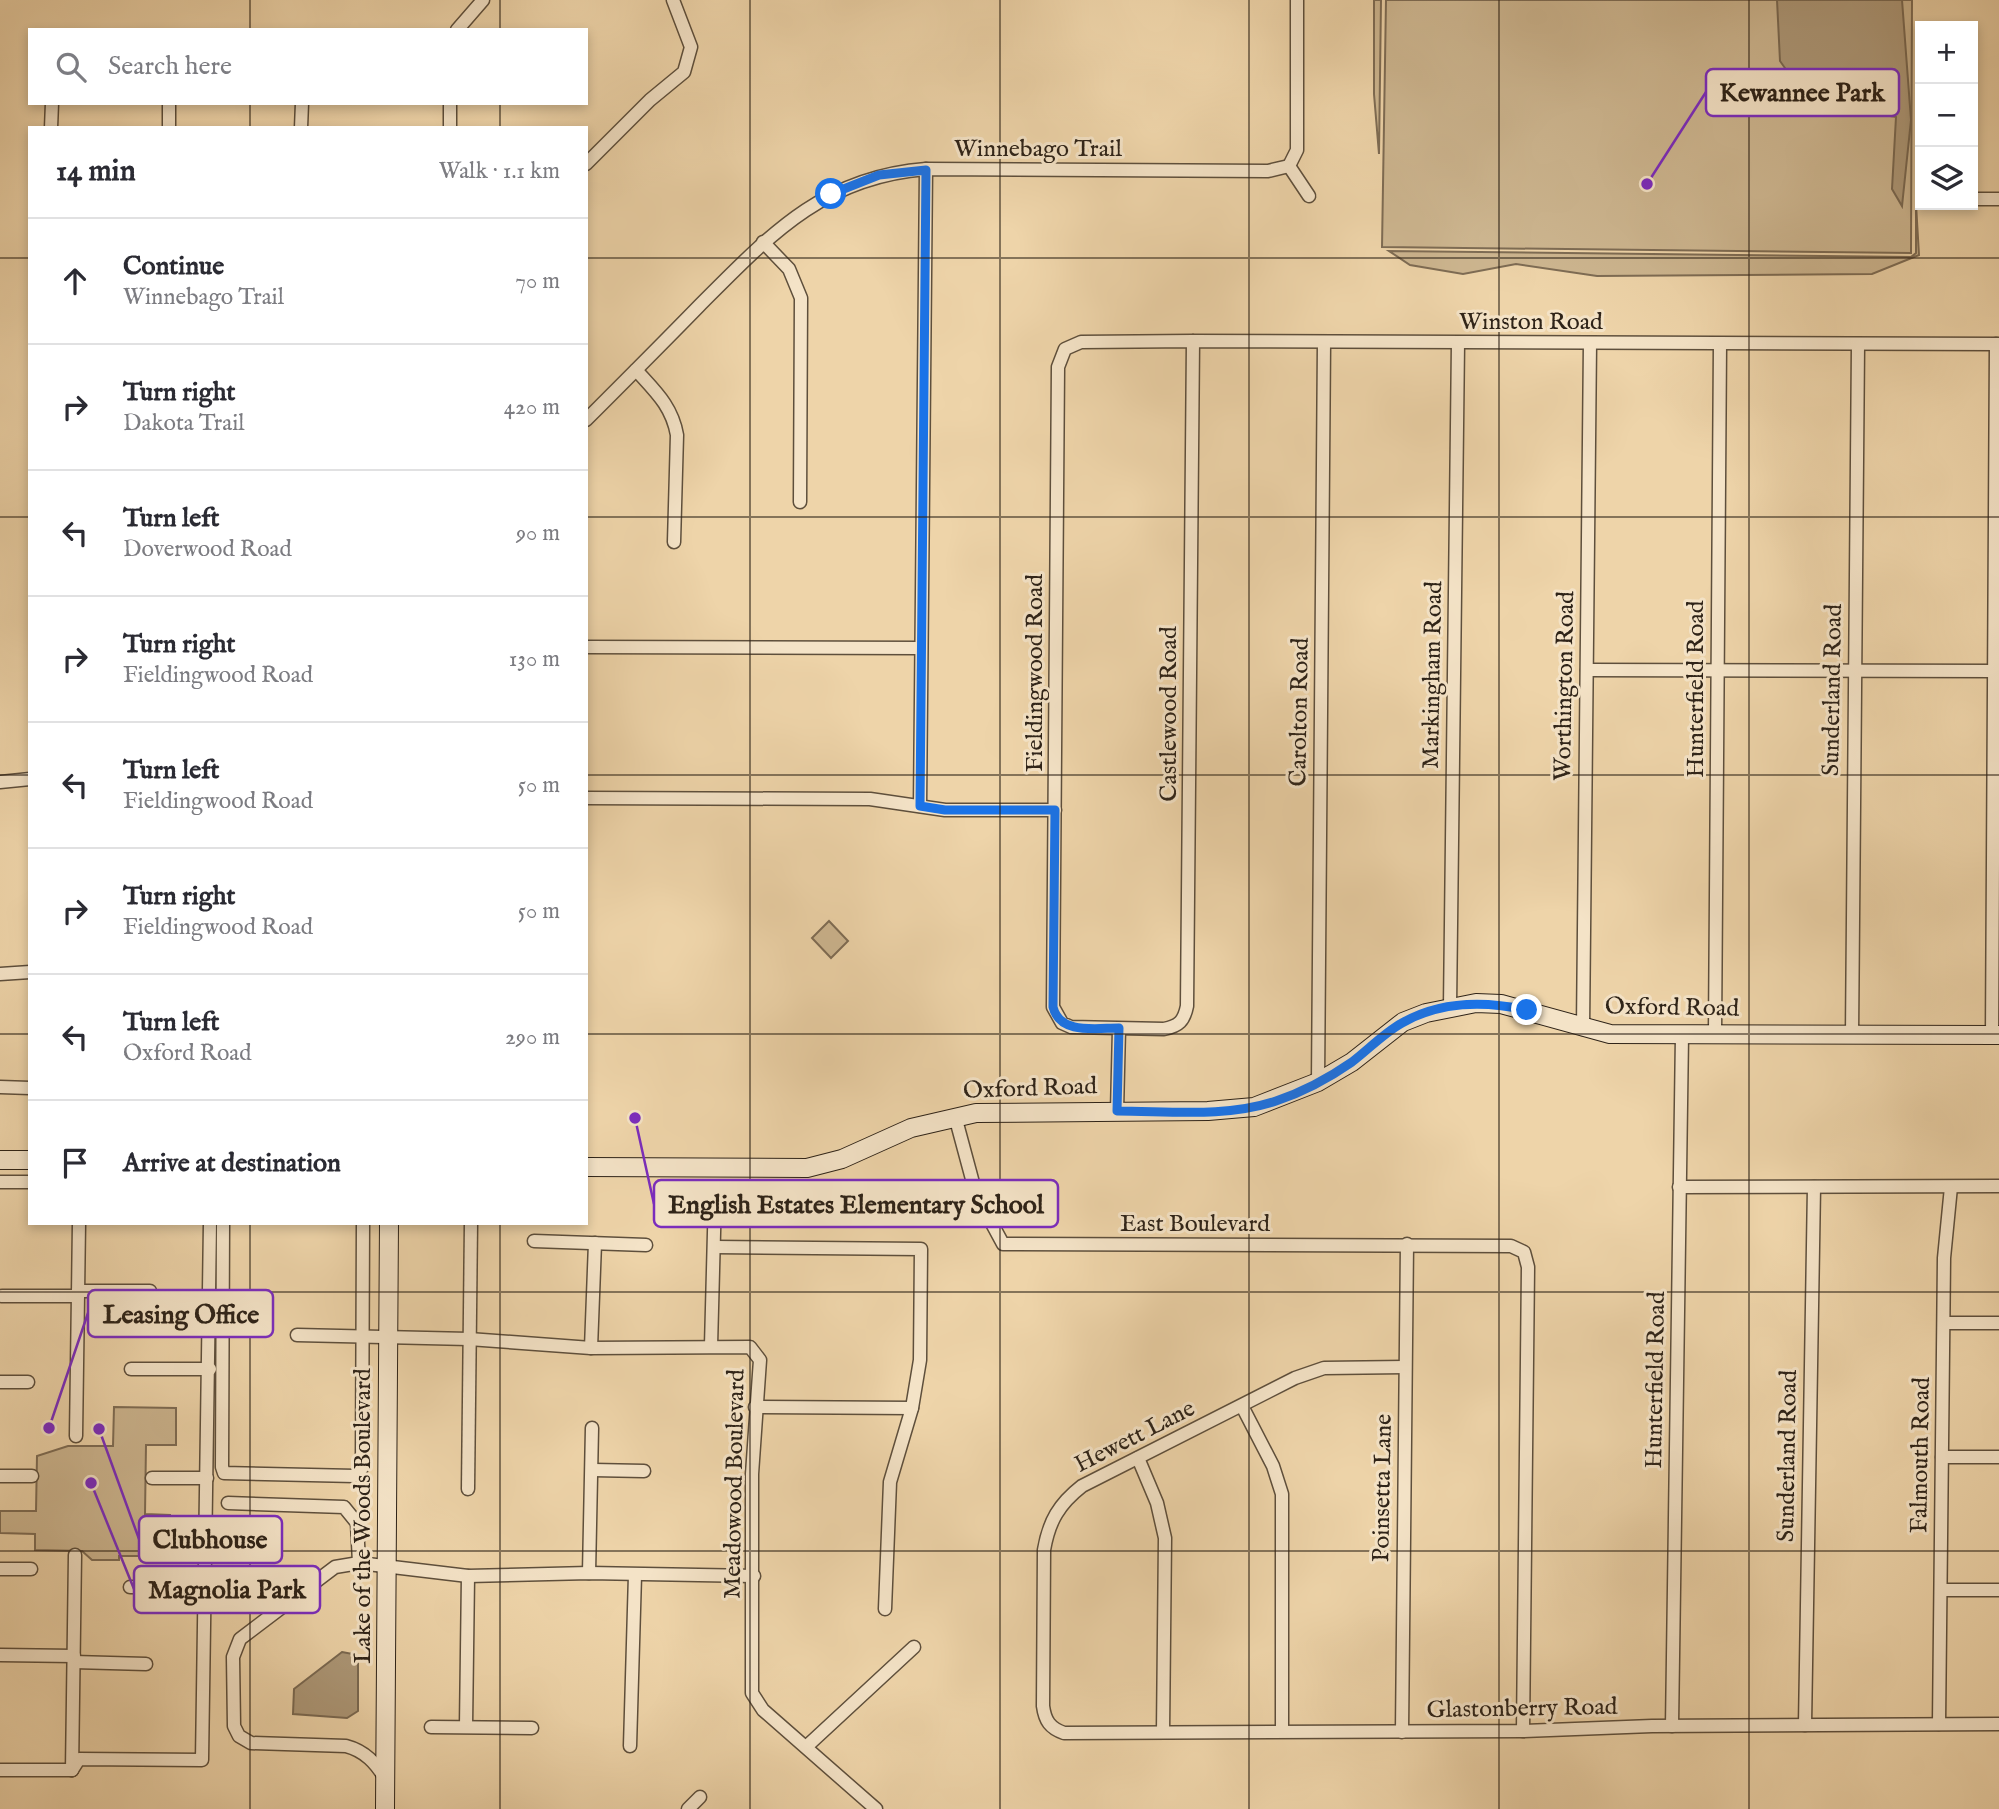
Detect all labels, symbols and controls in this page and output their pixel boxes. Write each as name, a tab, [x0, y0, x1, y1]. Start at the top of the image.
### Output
map controls	[1915, 21, 1978, 210]
button: +	[1915, 21, 1978, 84]
search box	[28, 28, 588, 105]
icon: search	[52, 48, 90, 86]
text: Search here	[108, 50, 232, 83]
callout: Kewannee Park	[1706, 69, 1899, 116]
text: Kewannee Park	[1719, 77, 1886, 110]
button: −	[1915, 84, 1978, 147]
street label: Winnebago Trail	[954, 134, 1122, 165]
button: layers	[1915, 147, 1978, 210]
text: 14 min	[56, 153, 136, 191]
text: Walk · 1.1 km	[439, 157, 560, 186]
route start	[815, 178, 846, 209]
text: Continue	[123, 250, 224, 283]
icon: ahead	[56, 262, 94, 300]
text: 70 m	[515, 267, 560, 296]
text: Winnebago Trail	[123, 283, 284, 312]
street label: Winston Road	[1459, 307, 1603, 338]
text: Turn right	[123, 376, 236, 409]
icon: right	[56, 388, 94, 426]
text: 420 m	[504, 393, 560, 422]
text: Dakota Trail	[123, 409, 245, 438]
text: Turn left	[123, 502, 220, 535]
icon: left	[56, 514, 94, 552]
text: 90 m	[516, 519, 560, 548]
text: Doverwood Road	[123, 535, 292, 564]
street label: Fieldingwood Road	[1020, 574, 1051, 772]
street label: Markingham Road	[1416, 581, 1450, 769]
street label: Worthington Road	[1548, 591, 1582, 781]
street label: Hunterfield Road	[1681, 600, 1712, 778]
street label: Sunderland Road	[1816, 603, 1850, 776]
street label: Castlewood Road	[1154, 626, 1185, 802]
text: Turn right	[123, 628, 236, 661]
street label: Carolton Road	[1283, 637, 1317, 787]
icon: right	[56, 640, 94, 678]
text: 130 m	[509, 645, 560, 674]
text: Fieldingwood Road	[123, 661, 313, 690]
text: Turn left	[123, 754, 220, 787]
icon: left	[56, 766, 94, 804]
text: 50 m	[518, 771, 560, 800]
text: Fieldingwood Road	[123, 787, 313, 816]
text: Turn right	[123, 880, 236, 913]
icon: right	[56, 892, 94, 930]
text: 50 m	[518, 897, 560, 926]
text: Fieldingwood Road	[123, 913, 313, 942]
street label: Oxford Road	[1605, 991, 1740, 1025]
route end	[1511, 994, 1542, 1025]
text: Turn left	[123, 1006, 220, 1039]
icon: left	[56, 1018, 94, 1056]
text: 290 m	[505, 1023, 560, 1052]
text: Oxford Road	[123, 1039, 252, 1068]
street label: Oxford Road	[962, 1071, 1098, 1107]
icon: arrive	[56, 1144, 94, 1182]
text: Arrive at destination	[123, 1147, 341, 1180]
callout: English Estates Elementary School	[654, 1180, 1058, 1227]
text: English Estates Elementary School	[668, 1189, 1045, 1222]
street label: East Boulevard	[1120, 1209, 1270, 1240]
callout: Leasing Office	[88, 1290, 273, 1337]
street label: Hunterfield Road	[1639, 1291, 1673, 1469]
text: Leasing Office	[103, 1299, 259, 1332]
street label: Lake of the Woods Boulevard	[348, 1368, 379, 1664]
street label: Meadowood Boulevard	[717, 1369, 753, 1599]
street label: Sunderland Road	[1771, 1369, 1805, 1542]
street label: Falmouth Road	[1904, 1377, 1938, 1533]
street label: Hewett Lane	[1070, 1393, 1200, 1481]
street label: Poinsetta Lane	[1366, 1414, 1400, 1562]
callout: Clubhouse	[139, 1516, 282, 1563]
text: Clubhouse	[152, 1524, 268, 1557]
callout: Magnolia Park	[134, 1566, 320, 1613]
text: Magnolia Park	[148, 1574, 307, 1607]
street label: Glastonberry Road	[1426, 1692, 1618, 1726]

